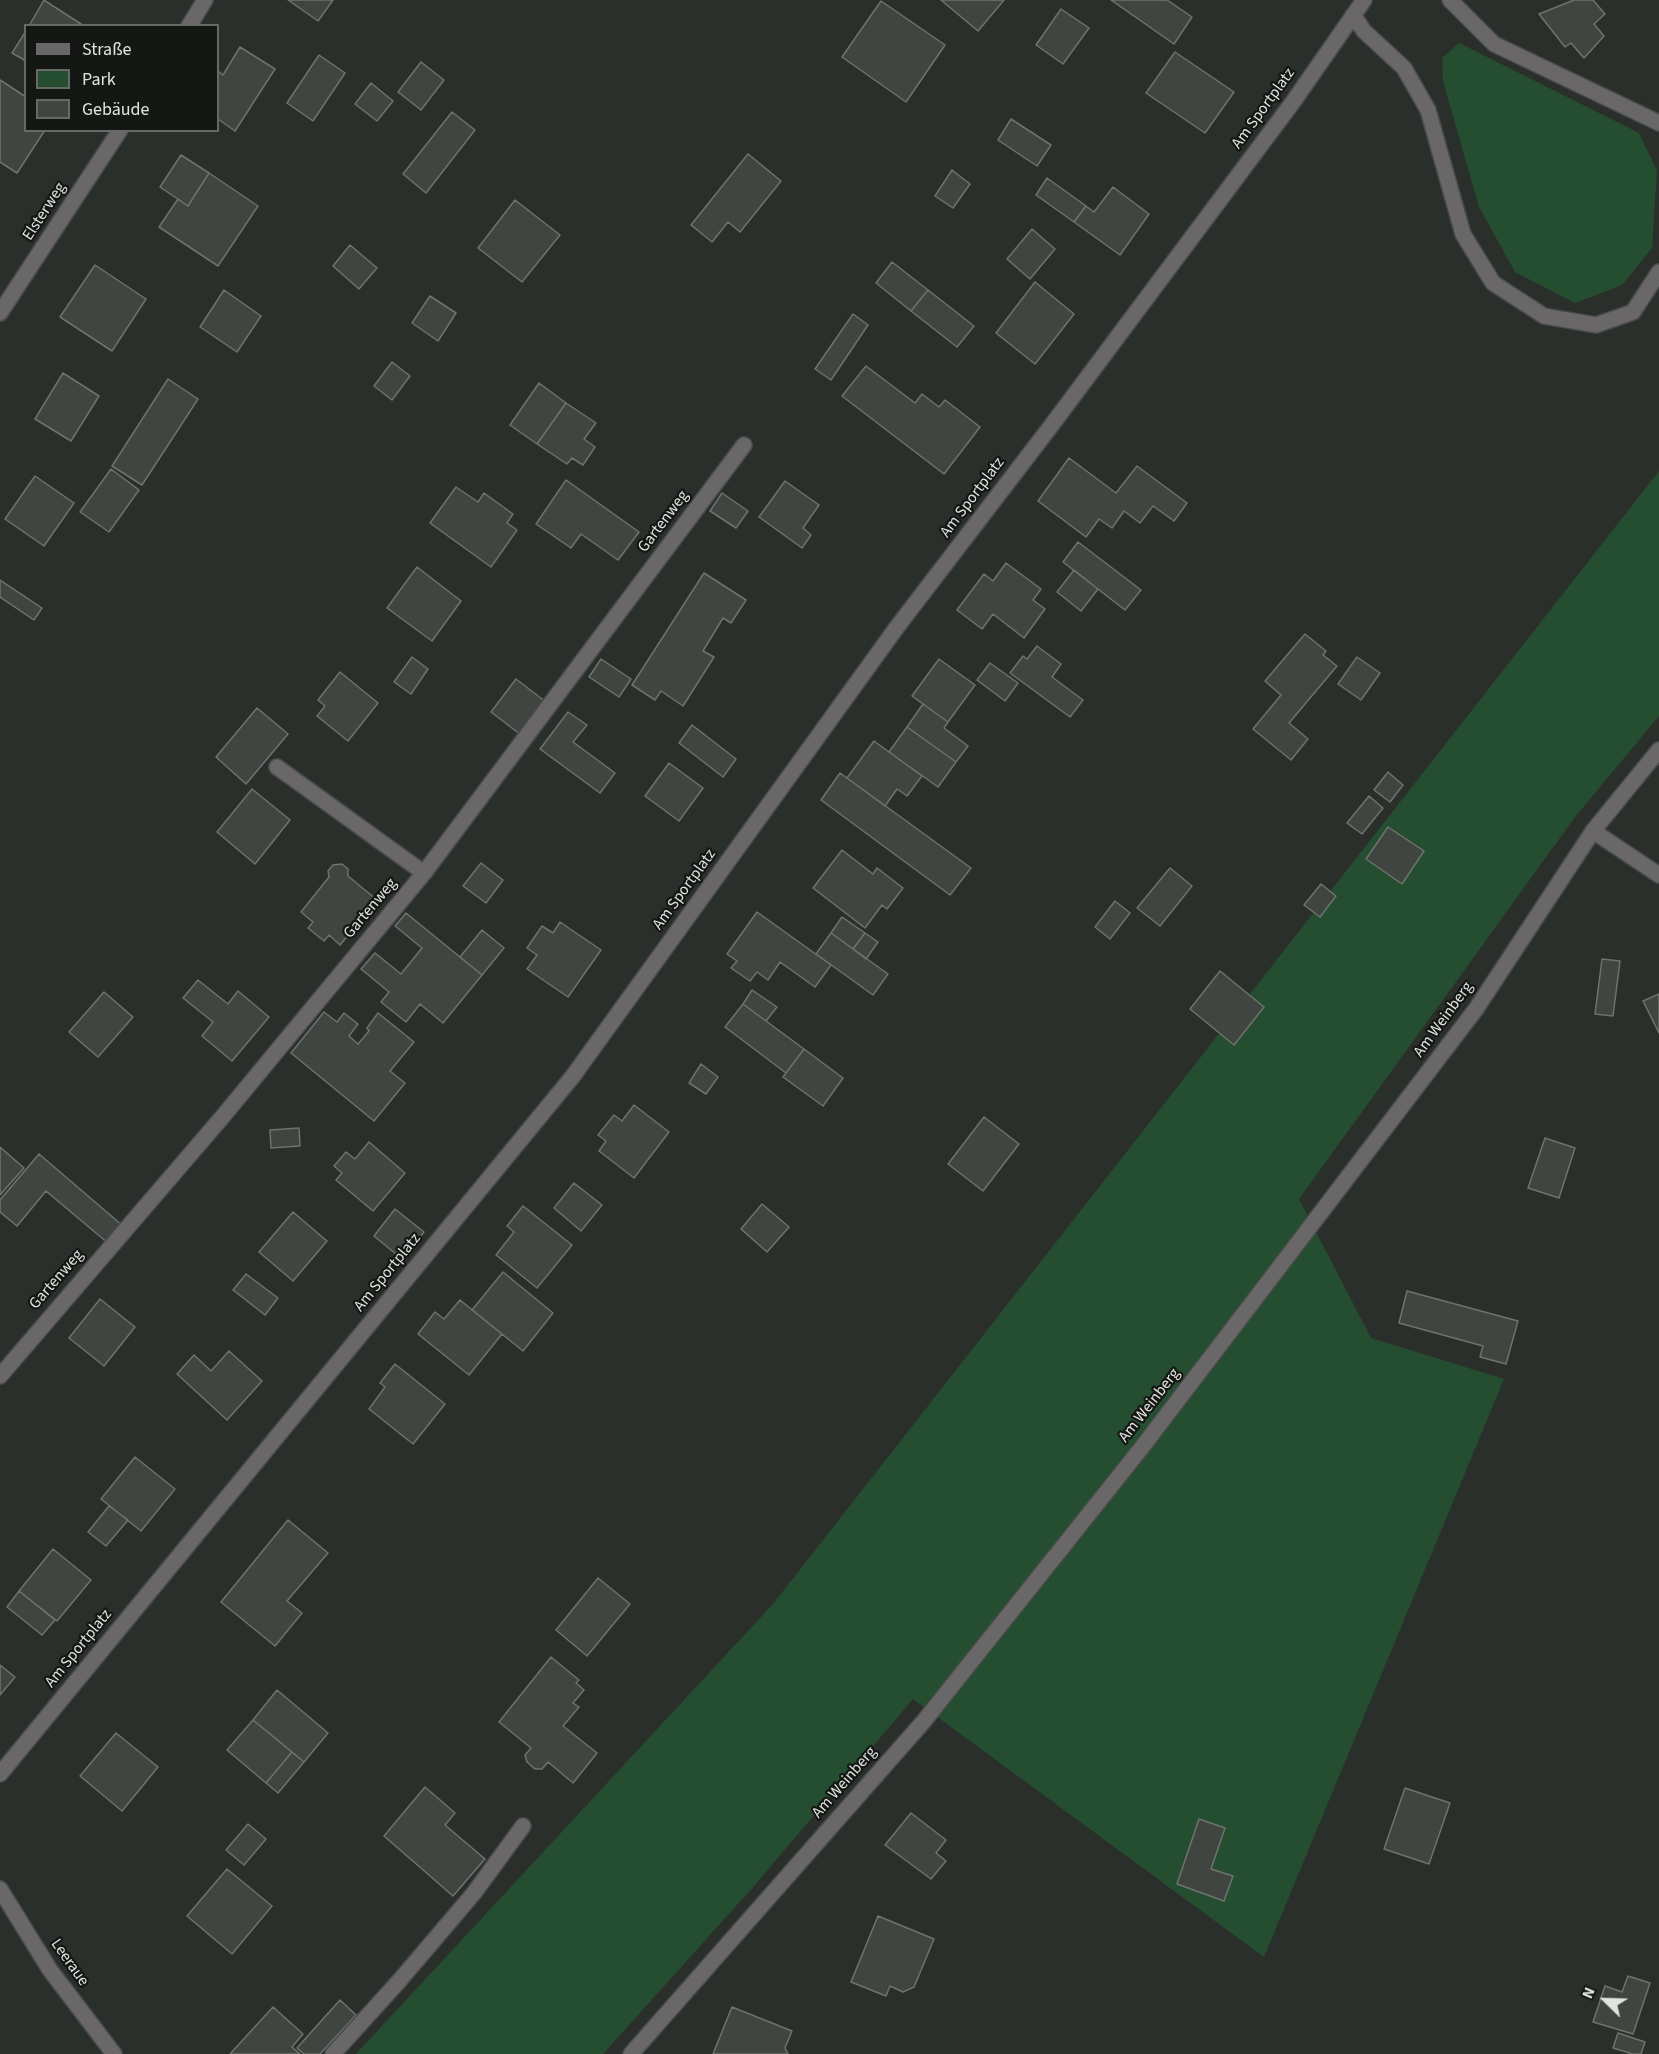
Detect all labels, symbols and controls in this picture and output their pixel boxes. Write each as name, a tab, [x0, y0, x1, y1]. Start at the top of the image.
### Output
legend	[24, 24, 219, 132]
text: Straße	[82, 37, 131, 62]
street label: Am Sportplatz	[1228, 65, 1300, 153]
text: Park	[82, 67, 116, 92]
text: Gebäude	[82, 97, 150, 122]
street label: Elsterweg	[19, 179, 71, 245]
street label: Am Sportplatz	[937, 454, 1009, 542]
street label: Gartenweg	[634, 487, 694, 557]
street label: Am Sportplatz	[649, 846, 721, 934]
street label: Gartenweg	[340, 875, 402, 943]
street label: Am Weinberg	[1410, 979, 1478, 1061]
street label: Am Sportplatz	[351, 1230, 425, 1316]
street label: Gartenweg	[26, 1246, 88, 1314]
street label: Am Weinberg	[1115, 1365, 1185, 1447]
street label: Am Sportplatz	[42, 1606, 116, 1692]
street label: Am Weinberg	[809, 1743, 881, 1823]
street label: Leeraue	[46, 1936, 92, 1990]
north arrow	[1575, 1970, 1635, 2030]
text: N	[1576, 1984, 1601, 2002]

